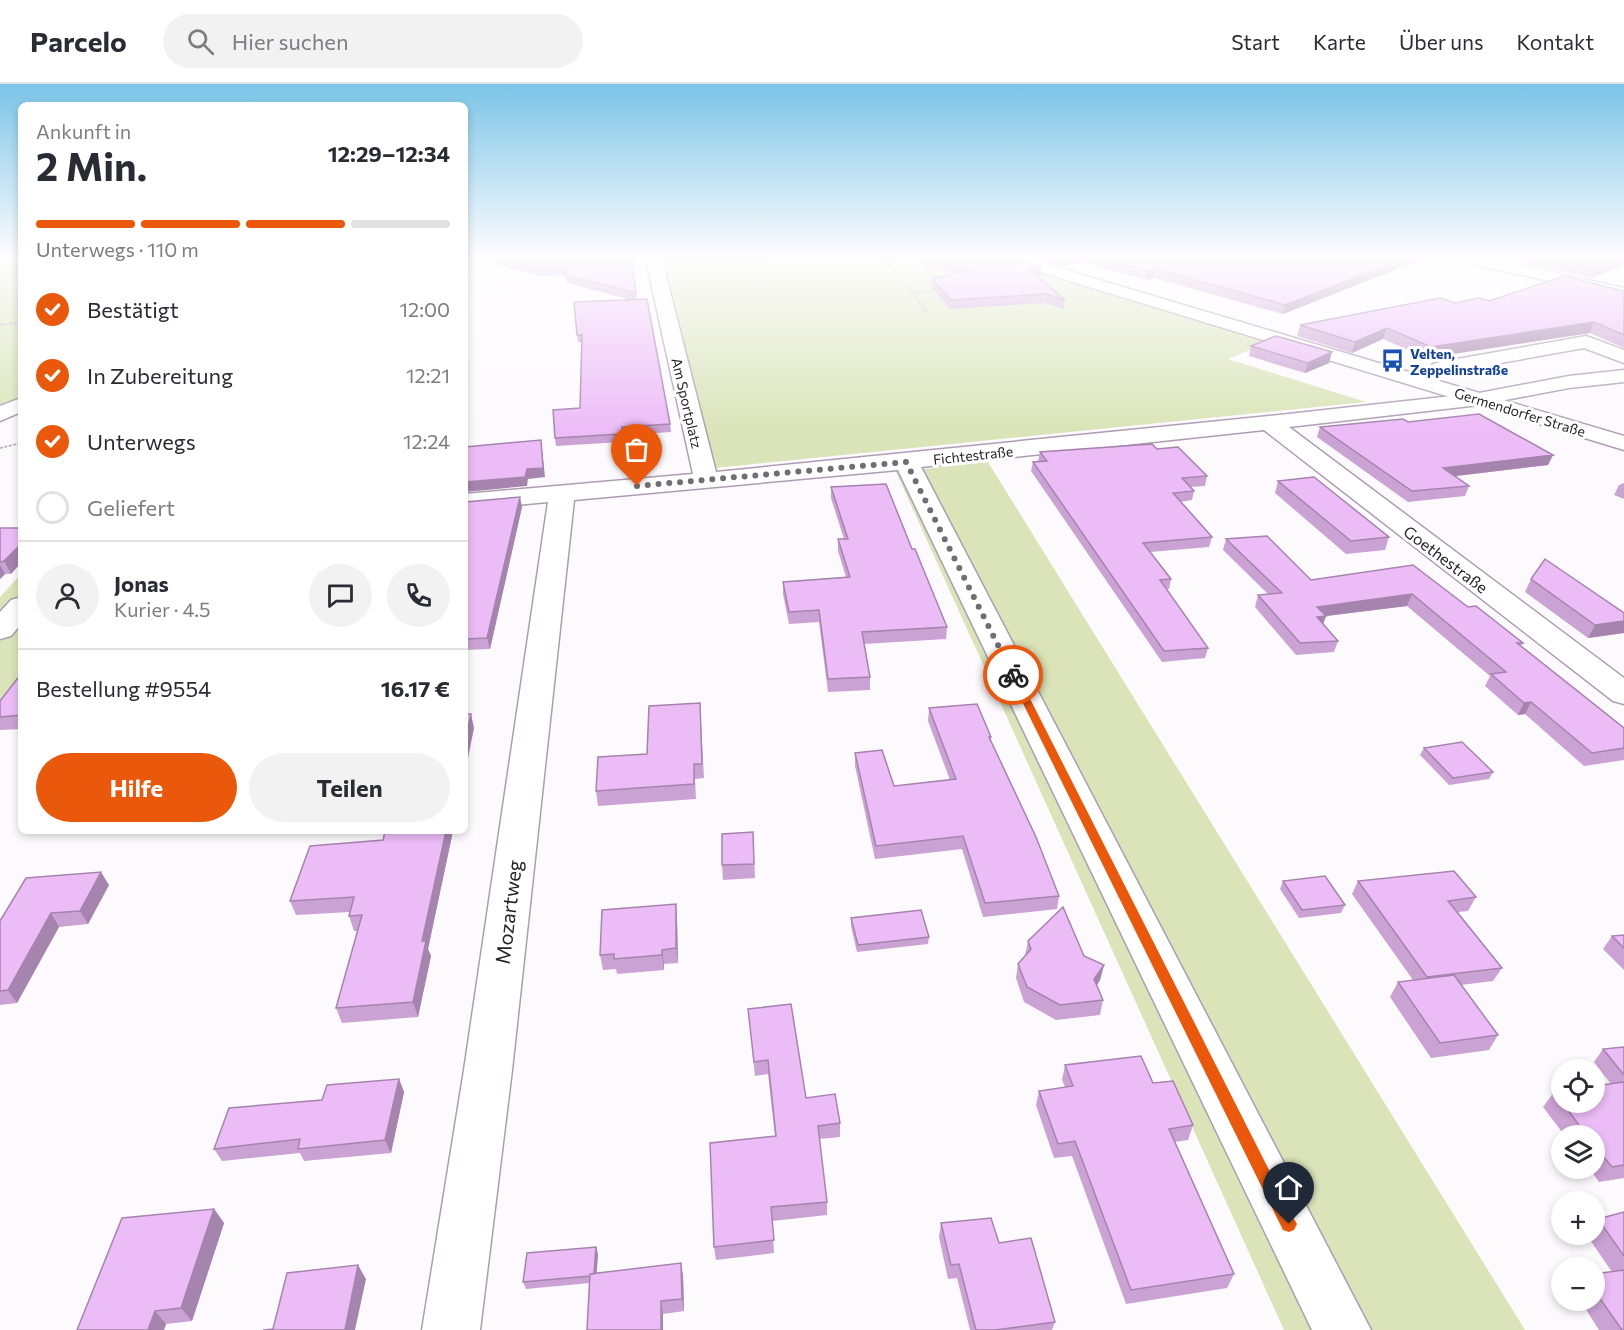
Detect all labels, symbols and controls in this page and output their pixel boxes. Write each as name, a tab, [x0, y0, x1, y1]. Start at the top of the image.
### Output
search box	[163, 14, 583, 68]
text: Parcelo	[30, 24, 127, 58]
icon: search	[184, 25, 217, 58]
text: Hier suchen	[232, 28, 349, 55]
text: Start	[1231, 29, 1280, 54]
text: Karte	[1313, 29, 1366, 54]
text: Über uns	[1399, 29, 1483, 54]
text: Kontakt	[1516, 29, 1594, 54]
text: Ankunft in	[36, 119, 131, 143]
text: 12:29–12:34	[328, 140, 450, 167]
text: 2 Min.	[36, 141, 147, 189]
text: Unterwegs · 110 m	[36, 237, 199, 261]
icon: check	[36, 293, 69, 326]
text: Bestätigt	[87, 296, 179, 323]
text: 12:00	[400, 297, 450, 321]
place label: Velten, Zeppelinstraße	[1410, 345, 1508, 378]
bus stop icon: Velten, Zeppelinstraße	[1379, 348, 1405, 374]
street label: Am Sportplatz	[668, 356, 706, 450]
icon: check	[36, 359, 69, 392]
text: In Zubereitung	[87, 362, 233, 389]
text: 12:21	[406, 363, 450, 387]
street label: Germendorfer Straße	[1452, 384, 1588, 440]
pin	[611, 424, 662, 486]
icon: check	[36, 425, 69, 458]
text: Unterwegs	[87, 428, 196, 455]
text: 12:24	[403, 429, 450, 453]
icon: bag	[620, 433, 653, 466]
street label: Fichtestraße	[932, 442, 1014, 468]
text: Geliefert	[87, 494, 175, 521]
street label: Goethestraße	[1400, 521, 1492, 597]
button: person	[36, 564, 99, 627]
button: chat	[309, 564, 372, 627]
button: phone	[387, 564, 450, 627]
text: Jonas	[114, 570, 169, 597]
text: Kurier · 4.5	[114, 597, 210, 621]
courier	[983, 645, 1043, 705]
icon: bike	[997, 659, 1030, 692]
text: Bestellung #9554	[36, 675, 211, 702]
text: 16.17 €	[381, 675, 450, 702]
button: Hilfe	[36, 753, 237, 822]
button: Teilen	[249, 753, 450, 822]
street label: Mozartweg	[490, 858, 526, 965]
map controls	[1551, 1059, 1605, 1311]
button: locate	[1551, 1059, 1605, 1113]
button: layers	[1551, 1125, 1605, 1179]
pin	[1263, 1162, 1314, 1224]
icon: home	[1272, 1171, 1305, 1204]
button: +	[1551, 1191, 1605, 1245]
button: −	[1551, 1257, 1605, 1311]

